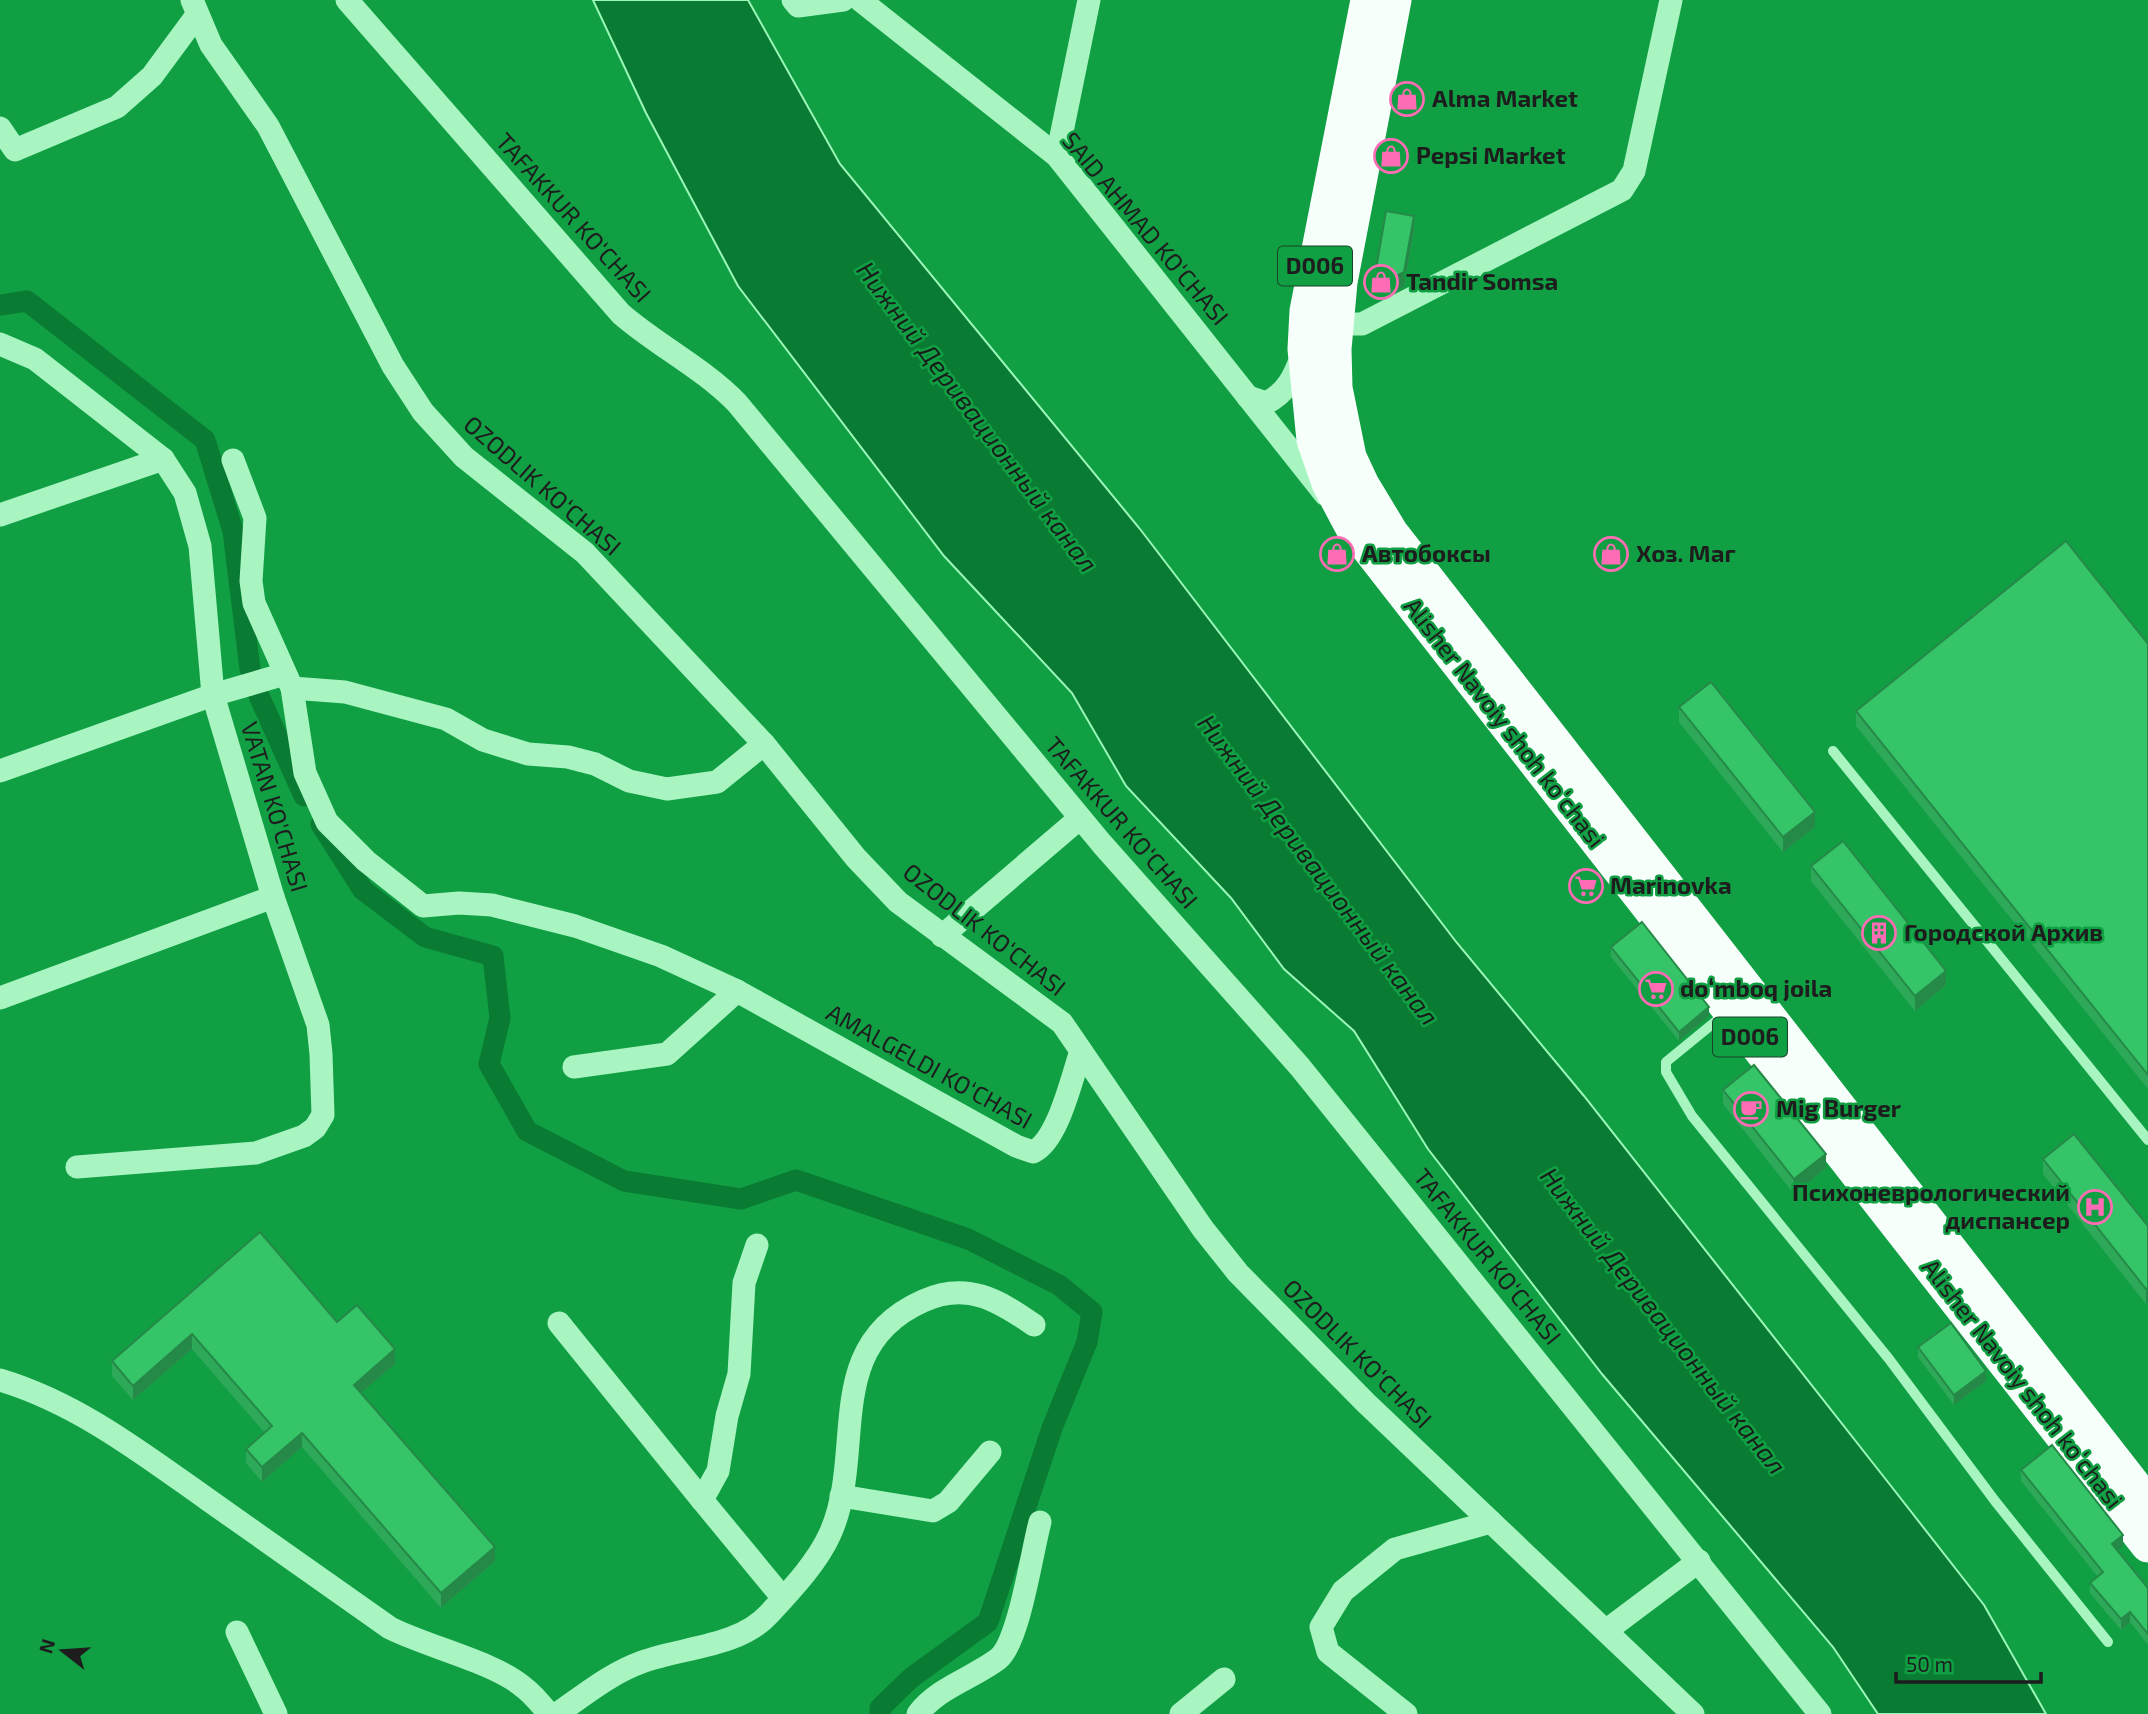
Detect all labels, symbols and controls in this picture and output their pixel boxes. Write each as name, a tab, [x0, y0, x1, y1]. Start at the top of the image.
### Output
shop icon: Alma Market	[1388, 80, 1426, 118]
place label: Alma Market	[1432, 83, 1578, 112]
street label: TAFAKKUR KO‘CHASI	[490, 126, 658, 308]
street label: SAID AHMAD KO‘CHASI	[1057, 126, 1235, 330]
shop icon: Pepsi Market	[1372, 137, 1410, 175]
place label: Pepsi Market	[1416, 140, 1566, 169]
road number: D006	[1278, 246, 1352, 286]
water label: Нижний Деривационный канал	[851, 255, 1105, 578]
shop icon: Tandir Somsa	[1362, 263, 1400, 301]
place label: Tandir Somsa	[1406, 266, 1558, 295]
street label: OZODLIK KO‘CHASI	[459, 409, 627, 561]
shop icon: Автобоксы	[1318, 535, 1356, 573]
shop icon: Хоз. Маг	[1592, 535, 1630, 573]
place label: Автобоксы	[1362, 538, 1491, 567]
place label: Хоз. Маг	[1636, 538, 1736, 567]
street label: Alisher Navoiy shoh koʻchasi	[1399, 592, 1612, 852]
water label: Нижний Деривационный канал	[1192, 708, 1446, 1031]
street label: VATAN KO'CHASI	[236, 718, 315, 895]
street label: TAFAKKUR KO‘CHASI	[1040, 730, 1205, 914]
street label: OZODLIK KO‘CHASI	[898, 856, 1072, 1001]
supermarket icon: Marinovka	[1567, 867, 1605, 905]
place label: Marinovka	[1610, 870, 1732, 899]
building icon: Городской Архив	[1860, 914, 1898, 952]
place label: Городской Архив	[1904, 917, 2103, 946]
supermarket icon: doʻmboq joila	[1637, 970, 1675, 1008]
place label: doʻmboq joila	[1680, 973, 1832, 1002]
street label: AMALGELDI KO‘CHASI	[822, 997, 1038, 1134]
road number: D006	[1713, 1018, 1787, 1056]
cafe icon: Mig Burger	[1732, 1090, 1770, 1128]
place label: Mig Burger	[1776, 1093, 1902, 1122]
water label: Нижний Деривационный канал	[1535, 1160, 1794, 1480]
street label: TAFAKKUR KO‘CHASI	[1408, 1162, 1568, 1350]
place label: Психоневрологический диспансер	[1792, 1177, 2070, 1234]
hospital icon: Психоневрологический диспансер	[2076, 1188, 2114, 1226]
street label: Alisher Navoiy shoh koʻchasi	[1917, 1253, 2130, 1513]
street label: OZODLIK KO‘CHASI	[1278, 1273, 1438, 1433]
north arrow	[28, 1616, 98, 1686]
text: N	[33, 1636, 59, 1656]
scale bar	[1896, 1640, 2041, 1684]
text: 50 m	[1906, 1651, 1953, 1676]

